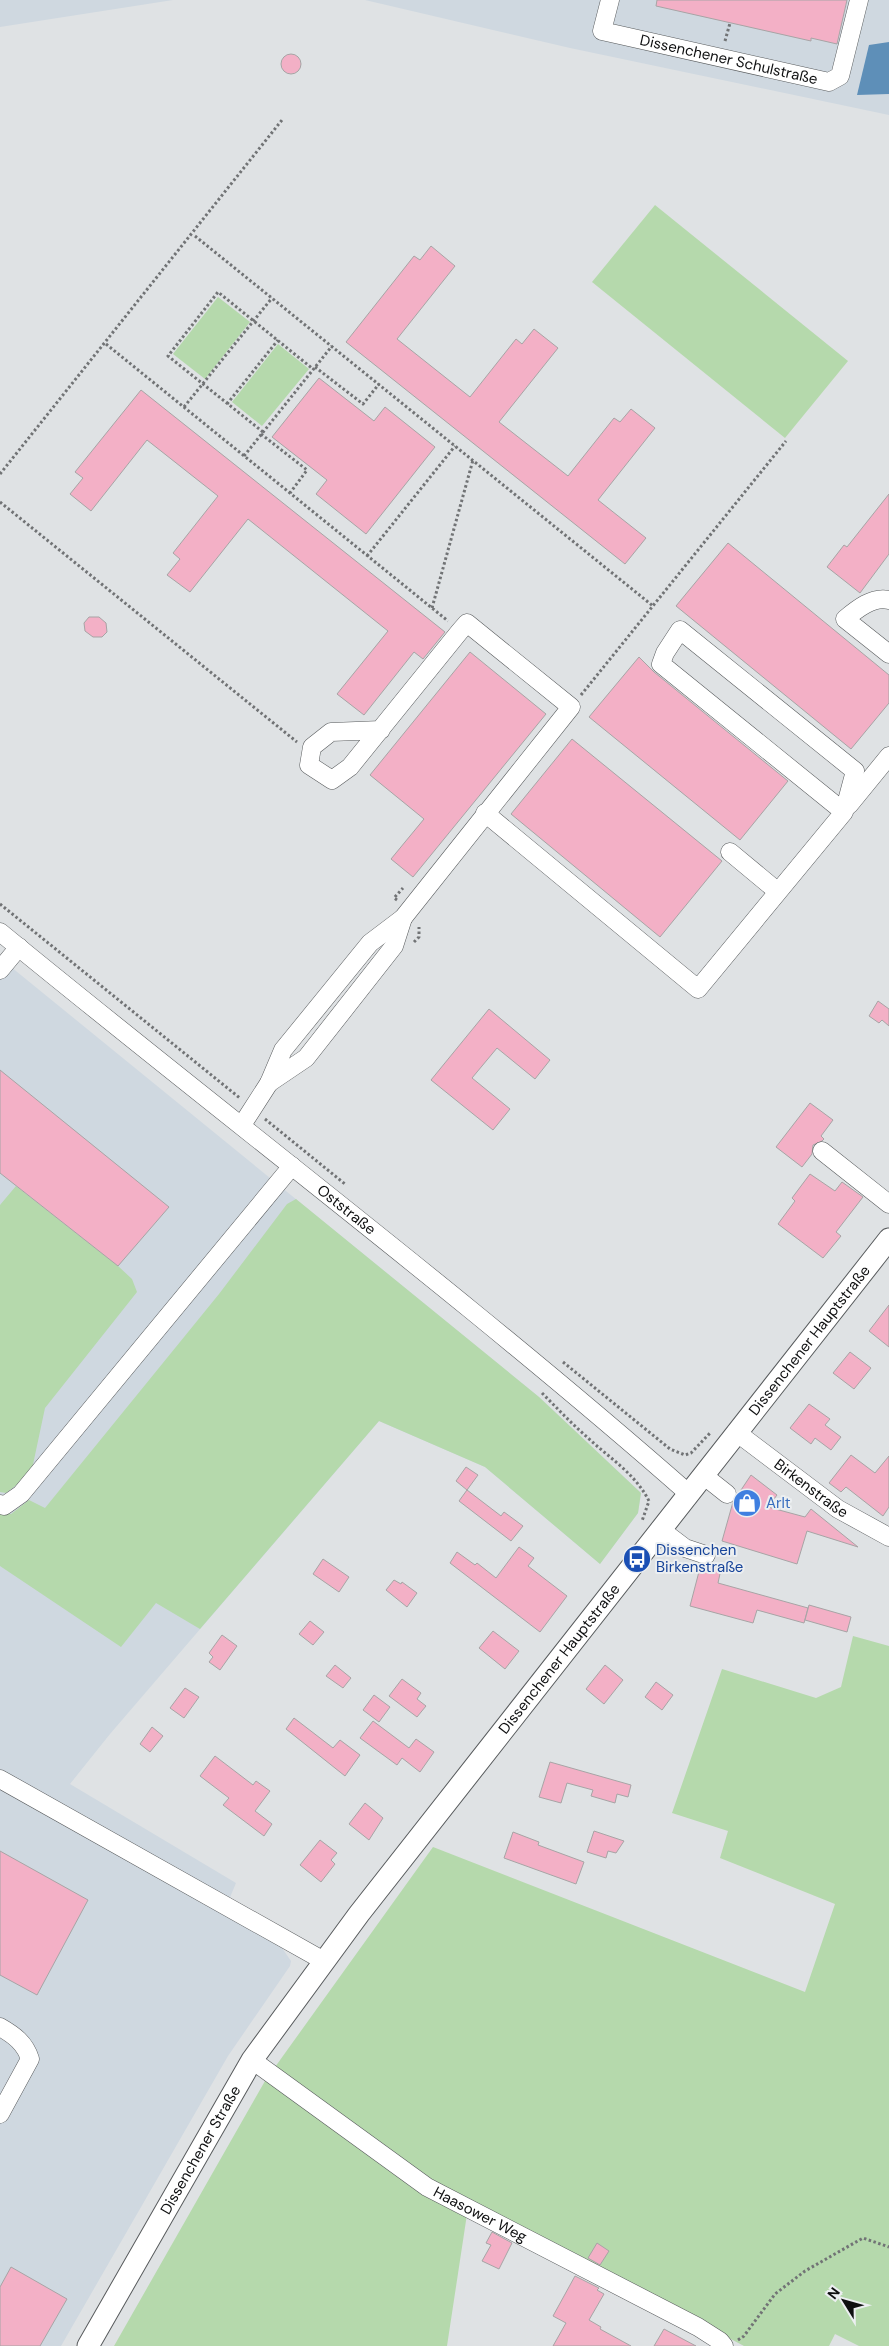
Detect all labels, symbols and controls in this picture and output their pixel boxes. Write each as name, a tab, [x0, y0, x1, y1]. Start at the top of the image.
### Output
street label: Dissenchener Schulstraße	[638, 30, 820, 89]
street label: Oststraße	[313, 1180, 380, 1239]
street label: Dissenchener Hauptstraße	[744, 1261, 875, 1420]
street label: Birkenstraße	[770, 1454, 852, 1523]
shop icon: Arlt	[732, 1488, 762, 1518]
place label: Arlt	[766, 1493, 791, 1513]
place label: Dissenchen Birkenstraße	[656, 1540, 743, 1577]
bus stop icon: Dissenchen Birkenstraße	[622, 1544, 652, 1574]
street label: Dissenchener Hauptstraße	[494, 1580, 624, 1738]
street label: Dissenchener Straße	[156, 2082, 245, 2218]
street label: Haasower Weg	[430, 2182, 530, 2247]
north arrow	[819, 2276, 869, 2326]
text: N	[823, 2284, 844, 2303]

